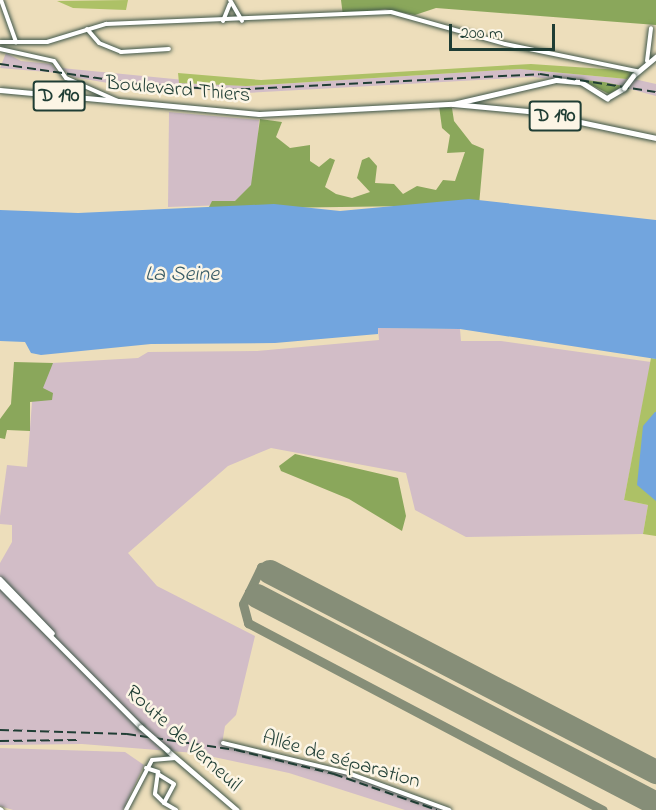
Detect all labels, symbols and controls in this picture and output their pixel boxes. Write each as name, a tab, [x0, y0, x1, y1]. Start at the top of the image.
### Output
scale bar	[452, 12, 558, 50]
text: 200 m	[460, 21, 503, 47]
street label: Boulevard Thiers	[105, 71, 251, 109]
road number: D 190	[32, 79, 86, 113]
road number: D 190	[528, 99, 582, 133]
water label: La Seine	[145, 263, 219, 289]
street label: Route de Verneuil	[120, 680, 246, 798]
street label: Allée de séparation	[259, 725, 423, 795]

